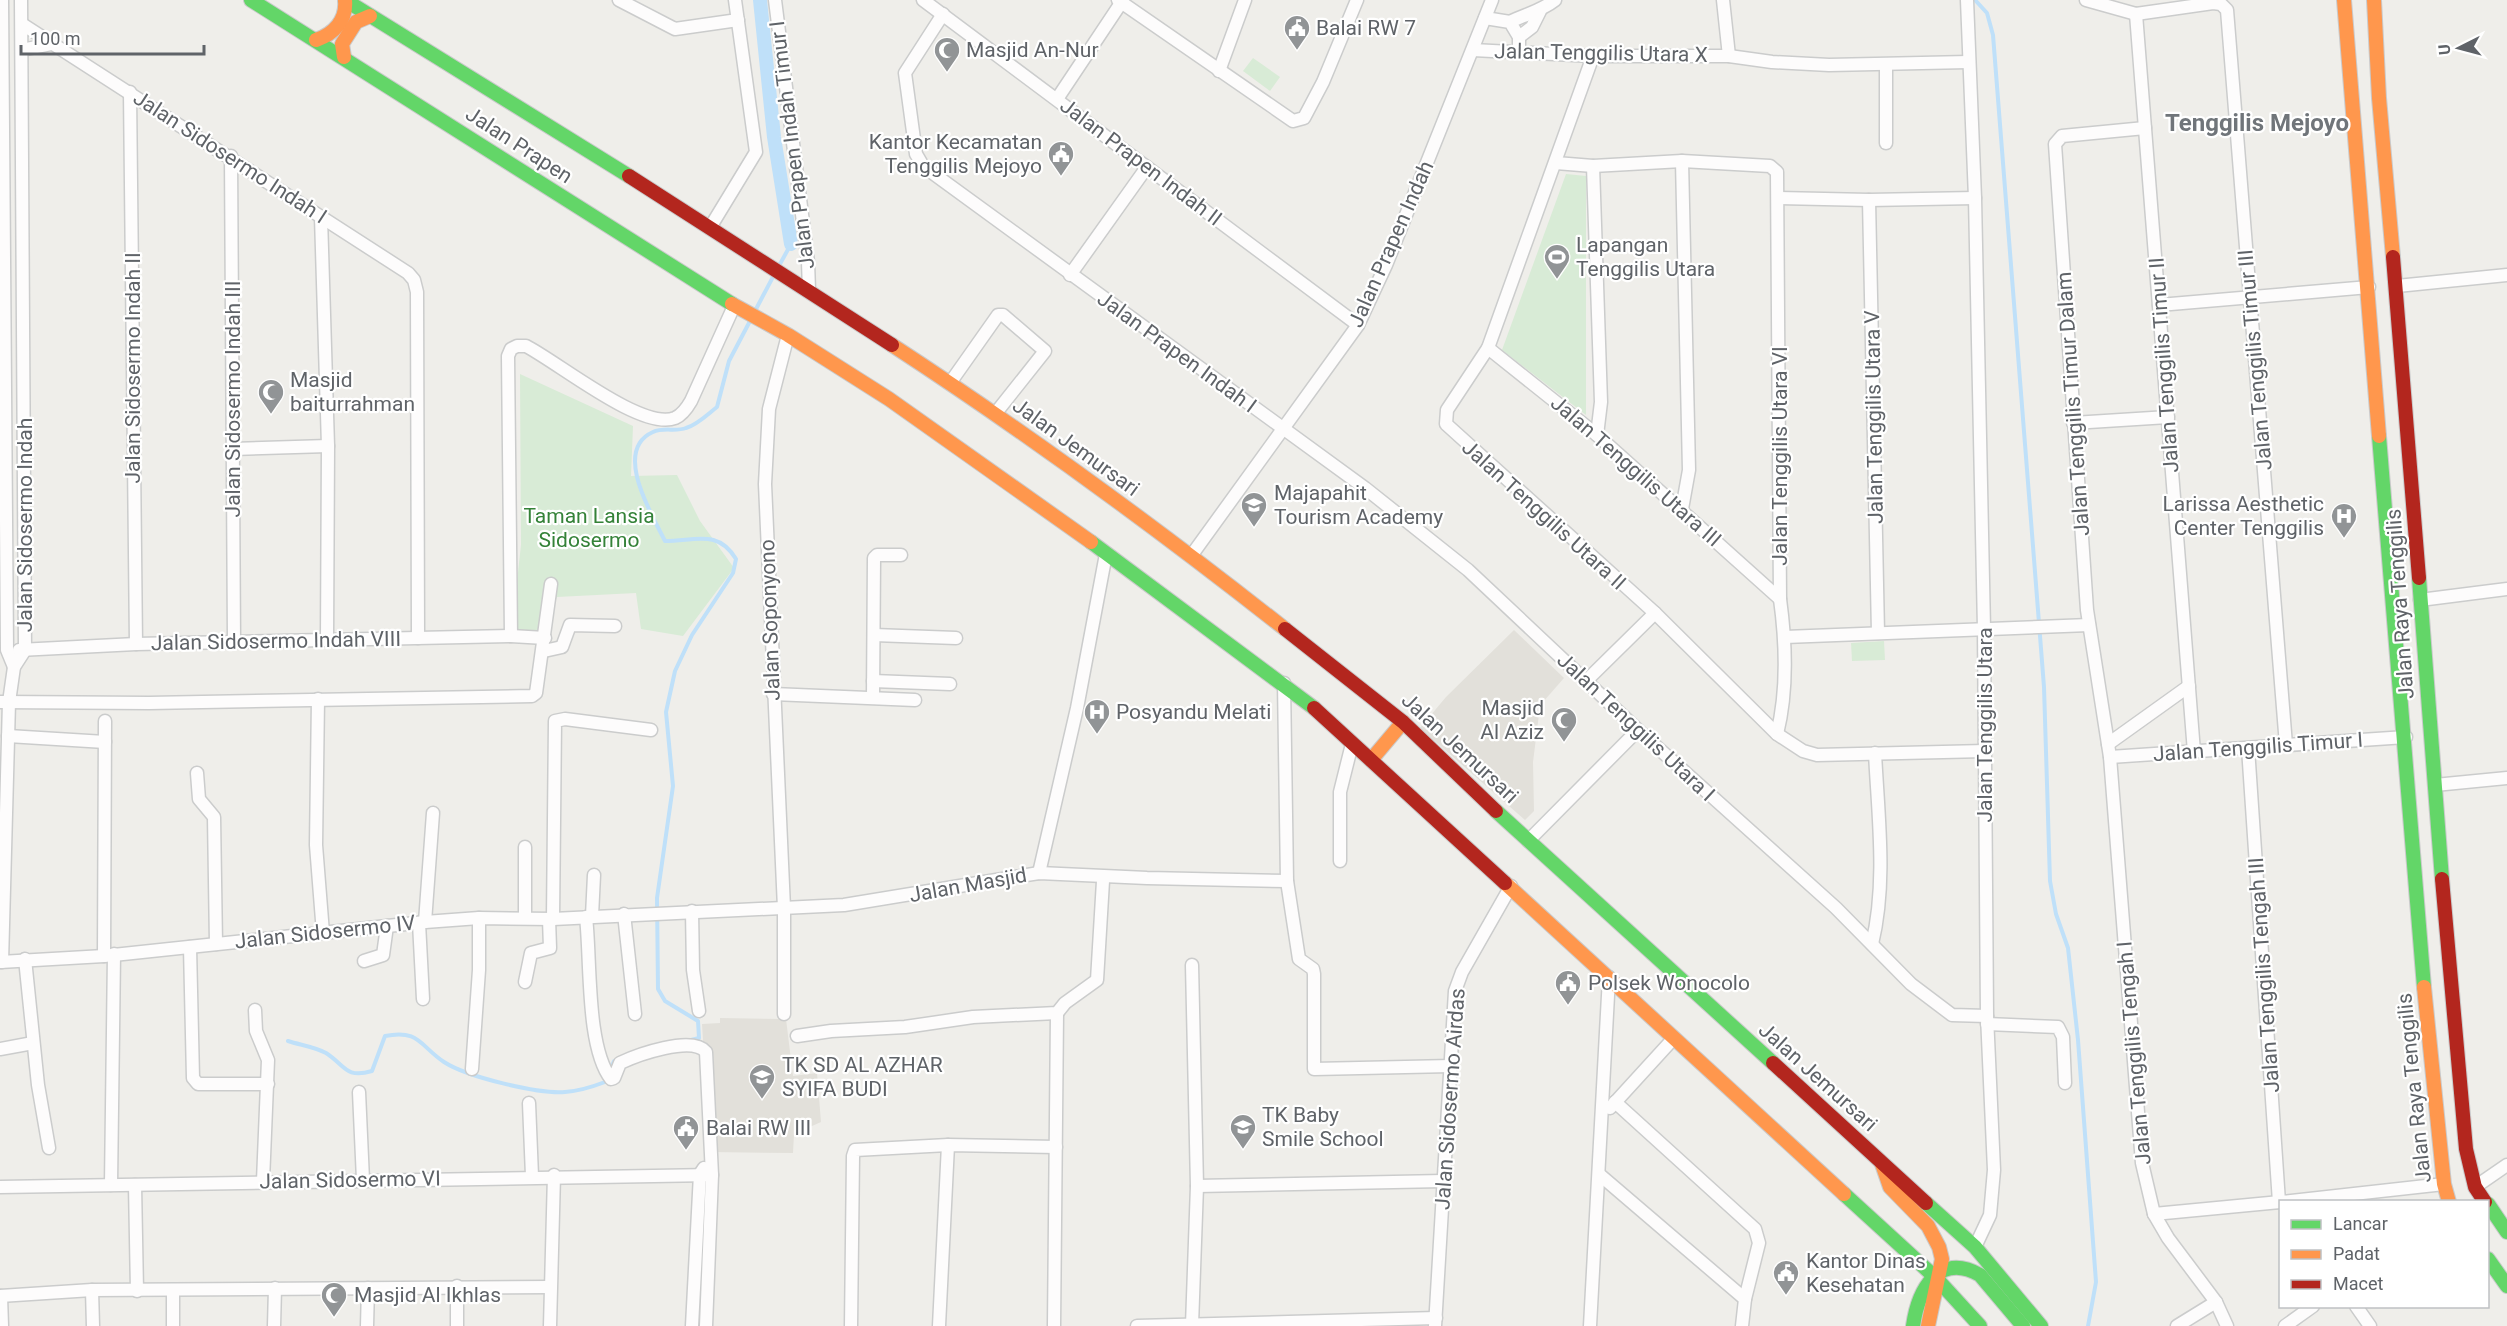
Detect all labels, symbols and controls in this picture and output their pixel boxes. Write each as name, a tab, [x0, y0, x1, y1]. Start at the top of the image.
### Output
public building icon: Balai RW 7	[1282, 13, 1312, 51]
place label: Balai RW 7	[1316, 16, 1416, 40]
scale bar	[21, 18, 204, 56]
north arrow	[2429, 18, 2489, 78]
street label: Jalan Prapen Indah Timur I	[765, 19, 819, 271]
text: 100 m	[30, 28, 81, 49]
mosque icon: Masjid An-Nur	[932, 35, 962, 73]
place label: Masjid An-Nur	[966, 38, 1099, 62]
street label: Jalan Tenggilis Utara X	[1494, 39, 1708, 67]
text: U	[2435, 43, 2455, 56]
street label: Jalan Sidosermo Indah I	[129, 86, 331, 228]
street label: Jalan Prapen Indah II	[1055, 93, 1227, 231]
street label: Jalan Prapen	[461, 102, 577, 188]
district label: Tenggilis Mejoyo	[2165, 109, 2349, 137]
place label: Kantor Kecamatan Tenggilis Mejoyo	[869, 130, 1042, 178]
public building icon: Kantor Kecamatan Tenggilis Mejoyo	[1046, 139, 1076, 177]
street label: Jalan Prapen Indah	[1344, 157, 1438, 331]
place label: Lapangan Tenggilis Utara	[1576, 233, 1715, 281]
sports icon: Lapangan Tenggilis Utara	[1542, 242, 1572, 280]
street label: Jalan Tenggilis Timur III	[2233, 248, 2277, 472]
street label: Jalan Sidosermo Indah II	[121, 252, 145, 484]
street label: Jalan Tenggilis Timur II	[2144, 256, 2184, 474]
street label: Jalan Tenggilis Timur Dalam	[2052, 271, 2094, 537]
street label: Jalan Sidosermo Indah III	[221, 281, 245, 517]
street label: Jalan Prapen Indah I	[1093, 286, 1261, 418]
street label: Jalan Tenggilis Utara V	[1860, 309, 1888, 524]
street label: Jalan Tenggilis Utara VI	[1768, 346, 1792, 566]
place label: Masjid baiturrahman	[290, 368, 415, 416]
mosque icon: Masjid baiturrahman	[256, 377, 286, 415]
street label: Jalan Tenggilis Utara III	[1545, 390, 1727, 552]
street label: Jalan Jemursari	[1008, 393, 1144, 501]
street label: Jalan Sidosermo Indah	[13, 418, 37, 632]
street label: Jalan Tenggilis Utara II	[1457, 435, 1631, 595]
place label: Majapahit Tourism Academy	[1274, 481, 1443, 529]
school or university icon: Majapahit Tourism Academy	[1239, 490, 1269, 528]
place label: Larissa Aesthetic Center Tenggilis	[2163, 492, 2324, 540]
hospital icon: Larissa Aesthetic Center Tenggilis	[2329, 501, 2359, 539]
park label: Taman Lansia Sidosermo	[523, 504, 655, 552]
street label: Jalan Raya Tenggilis	[2381, 508, 2419, 700]
street label: Jalan Soponyono	[755, 539, 785, 701]
street label: Jalan Sidosermo Indah VIII	[151, 627, 401, 655]
street label: Jalan Tenggilis Utara	[1973, 627, 1997, 823]
street label: Jalan Tenggilis Utara I	[1552, 648, 1720, 806]
street label: Jalan Jemursari	[1397, 688, 1523, 808]
place label: Masjid Al Aziz	[1480, 696, 1544, 744]
hospital icon: Posyandu Melati	[1082, 697, 1112, 735]
place label: Posyandu Melati	[1116, 700, 1271, 724]
mosque icon: Masjid Al Aziz	[1549, 705, 1579, 743]
street label: Jalan Tenggilis Timur I	[2152, 728, 2364, 766]
street label: Jalan Tenggilis Tengah III	[2244, 856, 2284, 1094]
street label: Jalan Masjid	[907, 863, 1029, 907]
street label: Jalan Sidosermo IV	[233, 911, 417, 953]
street label: Jalan Tenggilis Tengah I	[2112, 940, 2156, 1166]
public building icon: Polsek Wonocolo	[1553, 968, 1583, 1006]
place label: Polsek Wonocolo	[1588, 971, 1750, 995]
street label: Jalan Sidosermo Airdas	[1430, 987, 1470, 1211]
street label: Jalan Raya Tenggilis	[2392, 992, 2436, 1184]
street label: Jalan Jemursari	[1754, 1018, 1882, 1136]
place label: TK SD AL AZHAR SYIFA BUDI	[782, 1053, 943, 1101]
school or university icon: TK SD AL AZHAR SYIFA BUDI	[747, 1062, 777, 1100]
place label: TK Baby Smile School	[1262, 1103, 1384, 1151]
school or university icon: TK Baby Smile School	[1228, 1112, 1258, 1150]
public building icon: Balai RW III	[671, 1113, 701, 1151]
place label: Balai RW III	[706, 1116, 811, 1140]
street label: Jalan Sidosermo VI	[259, 1166, 441, 1194]
legend	[2279, 1200, 2489, 1308]
text: Lancar	[2333, 1213, 2388, 1234]
text: Padat	[2333, 1243, 2380, 1264]
place label: Kantor Dinas Kesehatan	[1806, 1249, 1926, 1297]
public building icon: Kantor Dinas Kesehatan	[1771, 1258, 1801, 1296]
text: Macet	[2333, 1273, 2383, 1294]
mosque icon: Masjid Al Ikhlas	[319, 1280, 349, 1318]
place label: Masjid Al Ikhlas	[354, 1283, 501, 1307]

